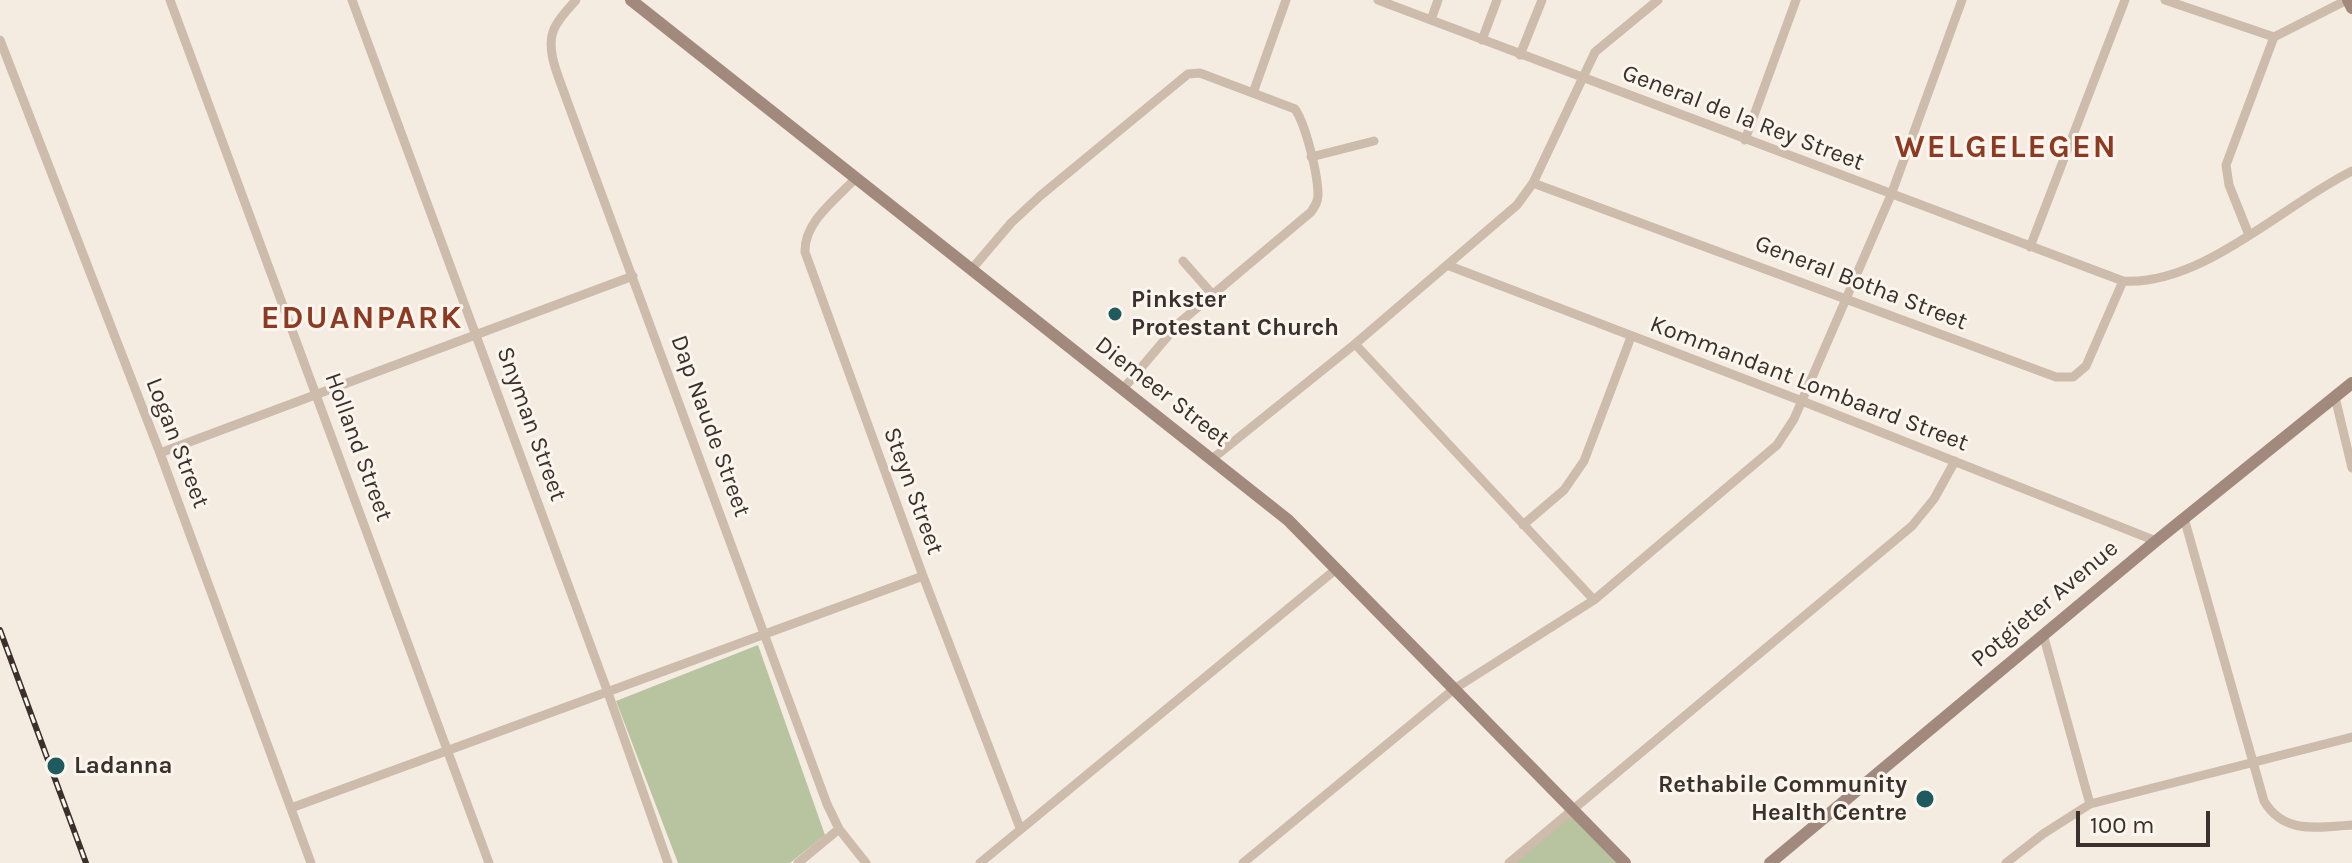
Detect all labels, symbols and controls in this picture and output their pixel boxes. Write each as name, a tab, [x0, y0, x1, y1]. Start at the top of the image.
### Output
street label: General de la Rey Street	[1618, 59, 1868, 177]
district label: WELGELEGEN	[1894, 129, 2118, 167]
street label: General Botha Street	[1751, 229, 1971, 337]
place label: Pinkster Protestant Church	[1131, 286, 1339, 342]
district label: EDUANPARK	[261, 300, 463, 338]
marker: Pinkster Protestant Church	[1106, 305, 1124, 323]
street label: Kommandant Lombaard Street	[1646, 310, 1972, 458]
street label: Dap Naude Street	[664, 331, 756, 521]
street label: Diemeer Street	[1089, 331, 1235, 453]
street label: Snyman Street	[490, 343, 572, 505]
street label: Holland Street	[318, 369, 398, 525]
street label: Logan Street	[139, 374, 215, 512]
street label: Steyn Street	[877, 424, 949, 558]
street label: Potgieter Avenue	[1966, 534, 2124, 674]
place label: Ladanna	[74, 752, 173, 780]
marker: Ladanna	[45, 755, 67, 777]
place label: Rethabile Community Health Centre	[1658, 771, 1907, 827]
marker: Rethabile Community Health Centre	[1914, 788, 1936, 810]
scale bar	[2080, 795, 2214, 845]
text: 100 m	[2090, 811, 2155, 839]

